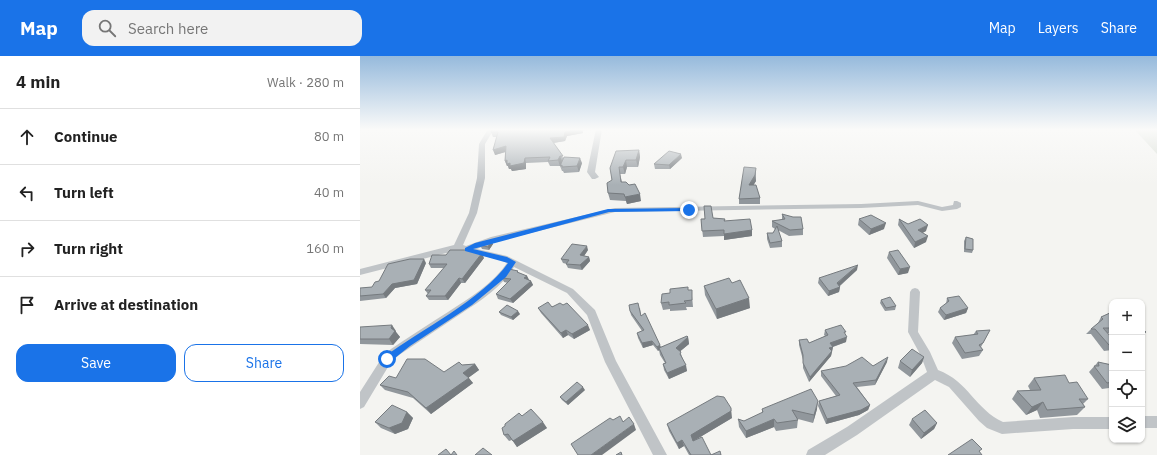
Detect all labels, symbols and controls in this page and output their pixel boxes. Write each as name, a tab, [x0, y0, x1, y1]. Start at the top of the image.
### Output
search box	[82, 10, 362, 46]
text: Map	[20, 16, 58, 40]
icon: search	[96, 17, 118, 39]
text: Search here	[128, 19, 208, 38]
text: Map	[989, 19, 1016, 37]
text: Layers	[1038, 19, 1079, 37]
text: Share	[1101, 19, 1137, 37]
text: 4 min	[16, 71, 60, 93]
text: Walk · 280 m	[267, 74, 344, 91]
icon: ahead	[16, 126, 38, 148]
text: Continue	[54, 127, 118, 146]
text: 80 m	[314, 128, 344, 145]
icon: left	[16, 182, 38, 204]
text: Turn left	[54, 183, 114, 202]
text: 40 m	[314, 184, 344, 201]
route end	[680, 201, 698, 219]
icon: right	[16, 238, 38, 260]
text: Turn right	[54, 239, 123, 258]
text: 160 m	[306, 240, 344, 257]
icon: arrive	[16, 294, 38, 316]
text: Arrive at destination	[54, 295, 198, 314]
map controls	[1109, 299, 1145, 443]
button: +	[1109, 299, 1145, 335]
button: −	[1109, 335, 1145, 371]
button: Save	[16, 344, 176, 382]
button: Share	[184, 344, 344, 382]
route start	[378, 350, 396, 368]
button: locate	[1109, 371, 1145, 407]
button: layers	[1109, 407, 1145, 443]

